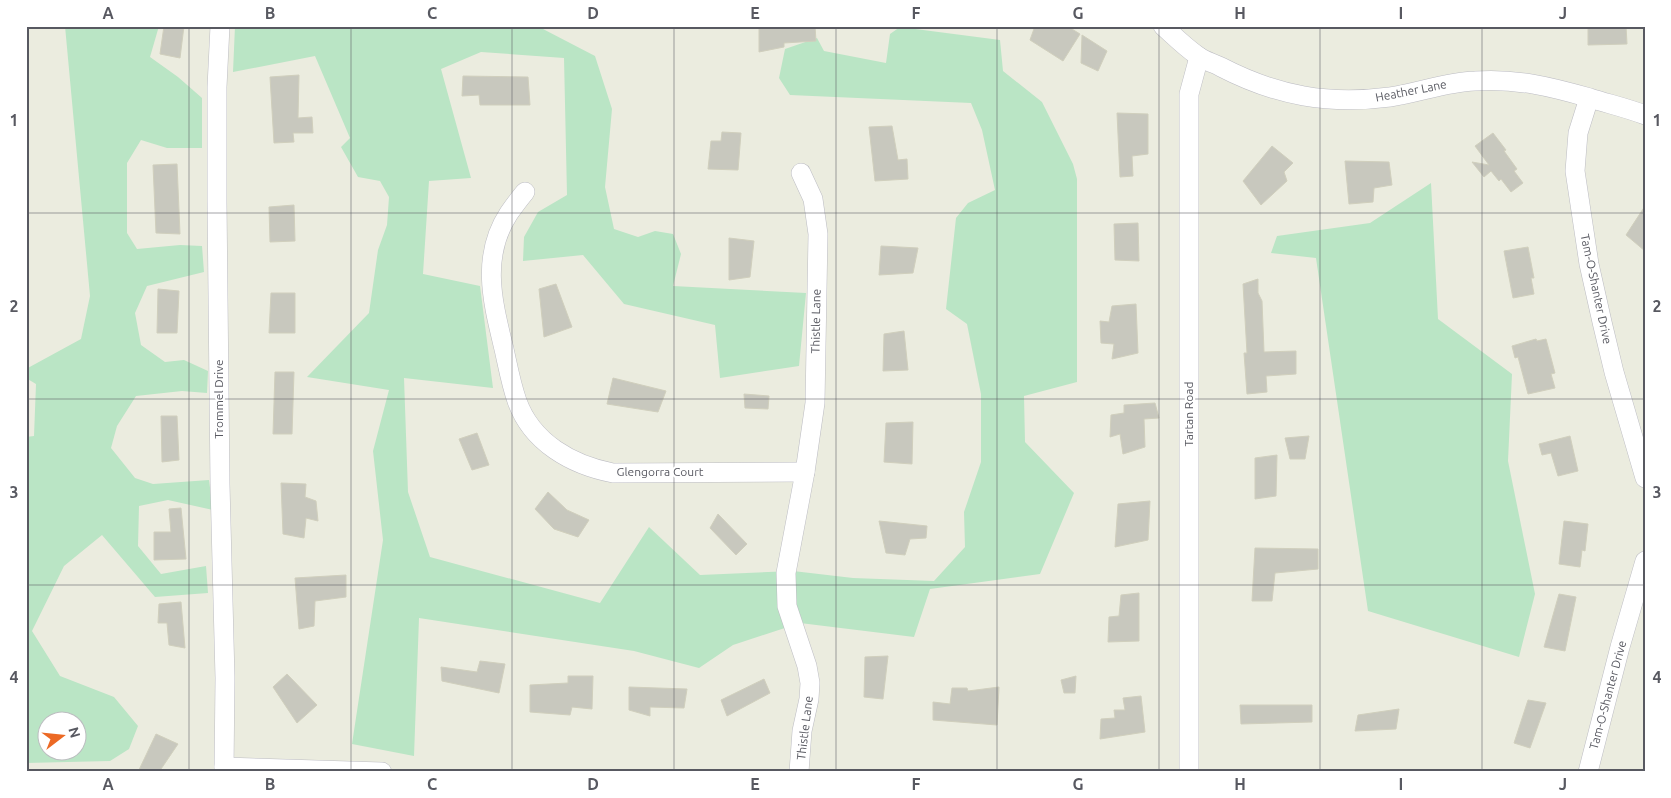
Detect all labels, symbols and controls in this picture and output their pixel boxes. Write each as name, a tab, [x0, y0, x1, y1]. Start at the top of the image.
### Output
text: A	[102, 4, 114, 22]
text: B	[265, 4, 275, 22]
text: C	[427, 4, 437, 22]
text: D	[587, 4, 599, 22]
text: E	[750, 4, 760, 22]
text: F	[912, 4, 921, 22]
text: G	[1072, 4, 1084, 22]
text: H	[1234, 4, 1246, 22]
text: I	[1399, 4, 1403, 22]
text: J	[1559, 4, 1567, 22]
street label: Heather Lane	[1374, 77, 1448, 104]
text: 1	[9, 111, 19, 129]
text: 1	[1652, 111, 1662, 129]
street label: Tam-O-Shanter Drive	[1578, 233, 1615, 345]
street label: Thistle Lane	[808, 289, 823, 353]
text: 2	[9, 297, 19, 315]
text: 2	[1652, 297, 1662, 315]
street label: Trommel Drive	[212, 359, 225, 439]
street label: Tartan Road	[1182, 381, 1195, 447]
street label: Glengorra Court	[617, 465, 704, 478]
text: 3	[9, 483, 19, 501]
text: 3	[1652, 483, 1662, 501]
street label: Tam-O-Shanter Drive	[1587, 639, 1628, 751]
text: 4	[9, 668, 19, 686]
text: 4	[1652, 668, 1662, 686]
street label: Thistle Lane	[794, 695, 815, 761]
north arrow	[38, 710, 88, 760]
text: N	[65, 725, 84, 740]
text: A	[102, 775, 114, 793]
text: B	[265, 775, 275, 793]
text: C	[427, 775, 437, 793]
text: D	[587, 775, 599, 793]
text: E	[750, 775, 760, 793]
text: F	[912, 775, 921, 793]
text: G	[1072, 775, 1084, 793]
text: H	[1234, 775, 1246, 793]
text: I	[1399, 775, 1403, 793]
text: J	[1559, 775, 1567, 793]

